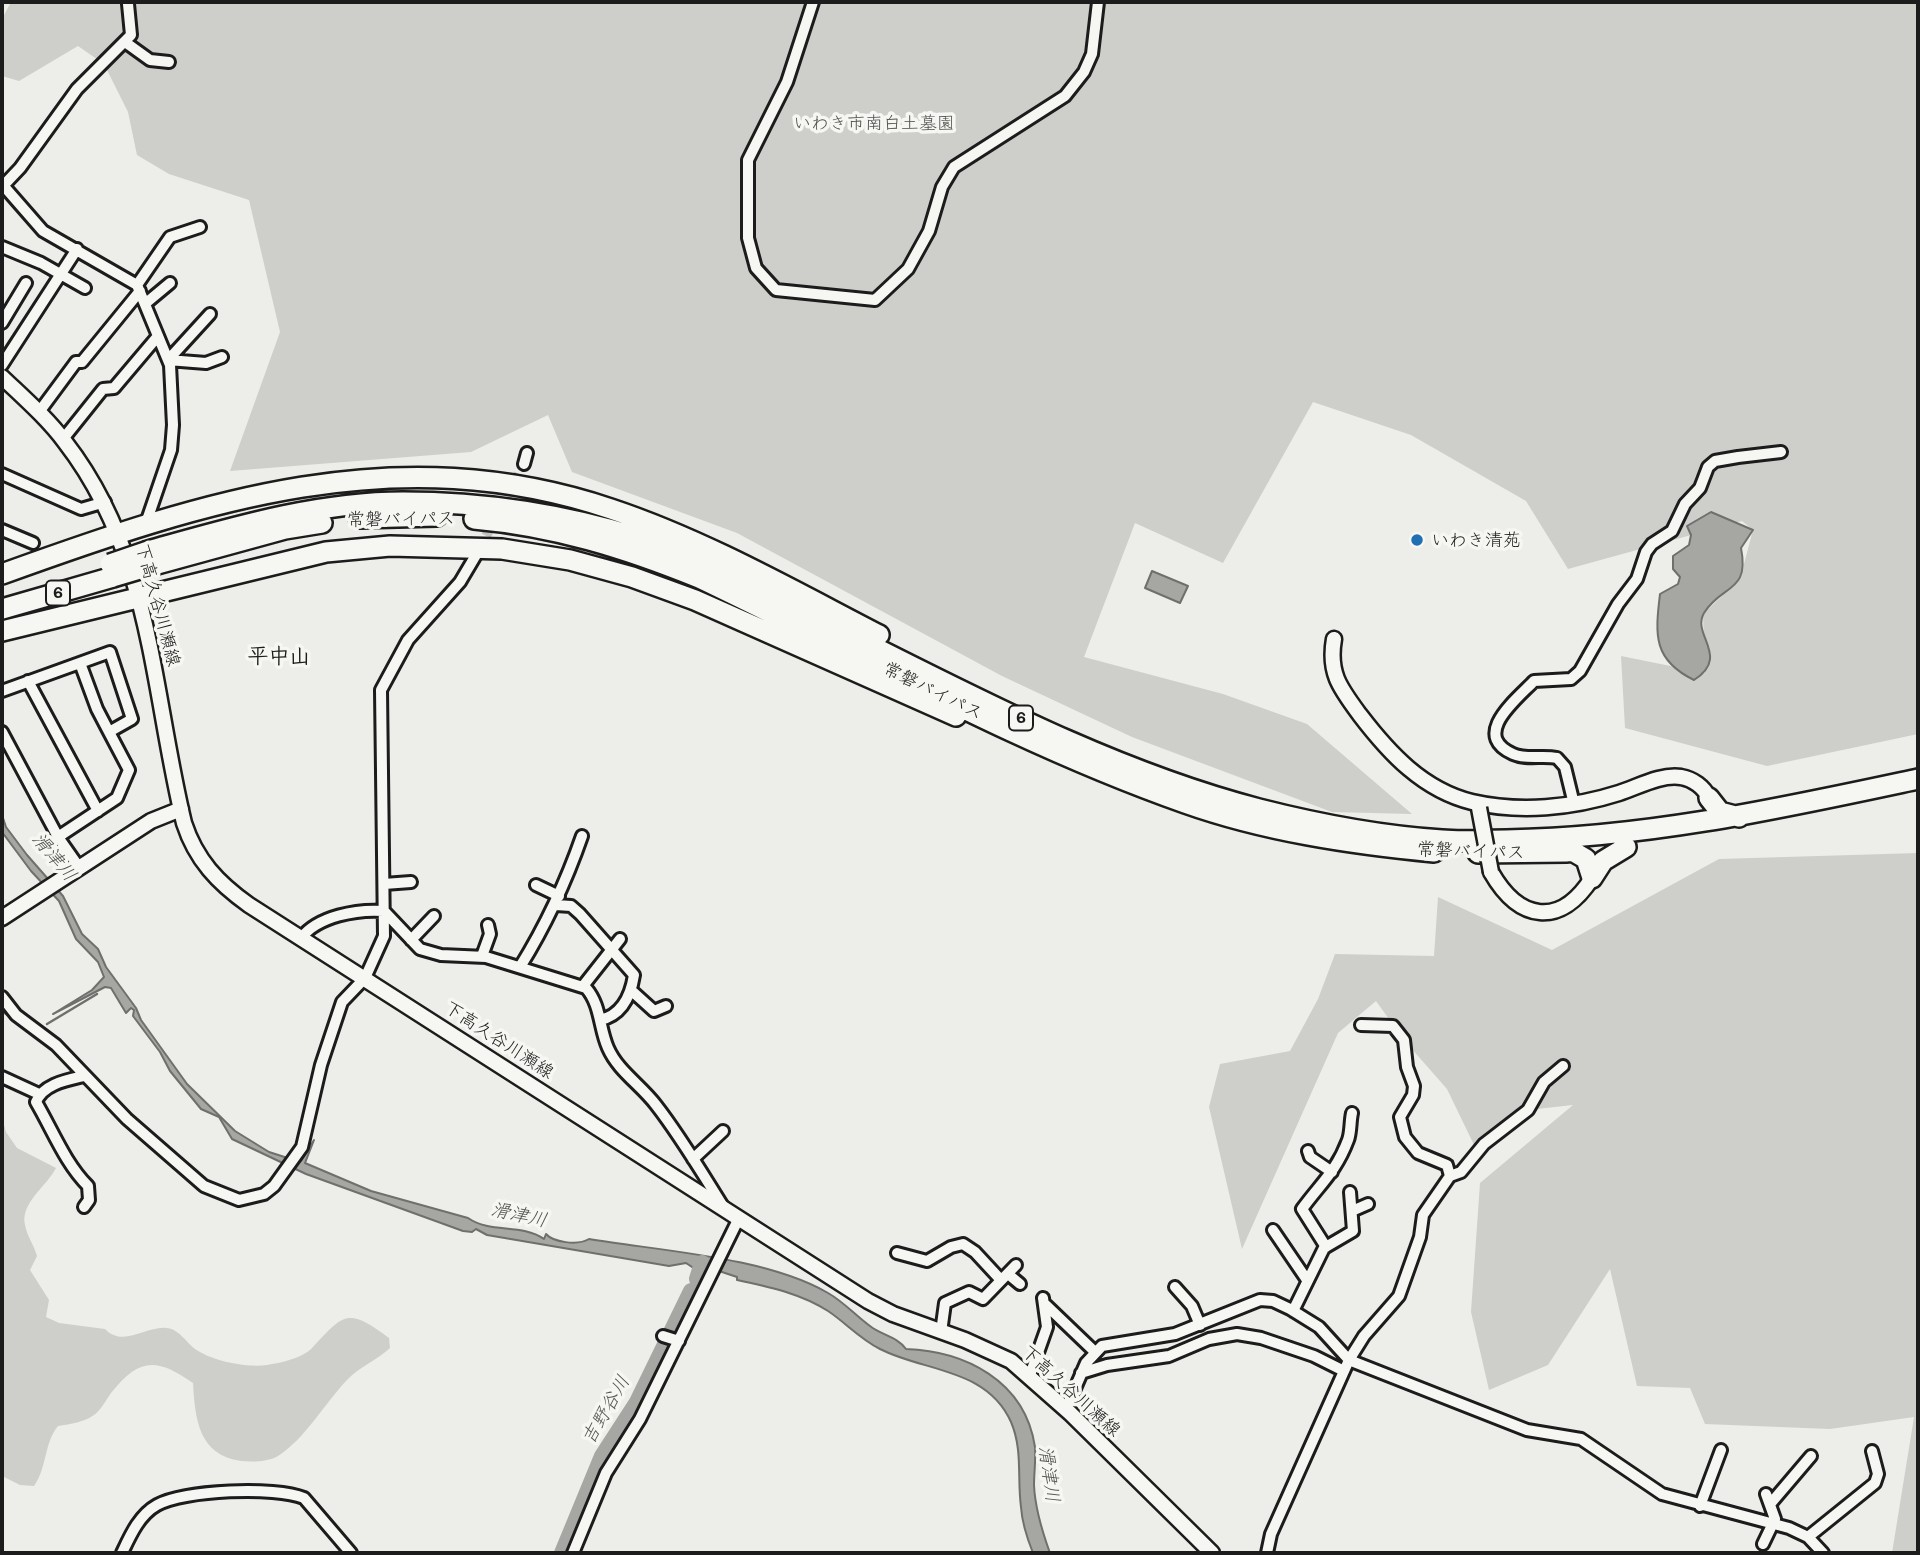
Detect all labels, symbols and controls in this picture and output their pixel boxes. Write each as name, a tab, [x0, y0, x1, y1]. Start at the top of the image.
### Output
park label: いわき市南白土墓園	[793, 112, 955, 134]
street label: 常磐バイパス	[347, 507, 455, 531]
place label: いわき清苑	[1431, 529, 1521, 551]
marker: いわき清苑	[1409, 532, 1425, 548]
street label: 下高久谷川瀬線	[131, 541, 185, 669]
road number: 6	[46, 580, 70, 606]
district label: 平中山	[248, 644, 310, 670]
street label: 常磐バイパス	[880, 658, 986, 724]
road number: 6	[1009, 706, 1033, 730]
water label: 滑津川	[27, 828, 81, 886]
street label: 常磐バイパス	[1417, 838, 1525, 864]
street label: 下高久谷川瀬線	[440, 997, 558, 1083]
water label: 滑津川	[489, 1198, 549, 1232]
street label: 下高久谷川瀬線	[1017, 1341, 1125, 1441]
water label: 吉野谷川	[577, 1371, 635, 1449]
water label: 滑津川	[1034, 1444, 1064, 1504]

